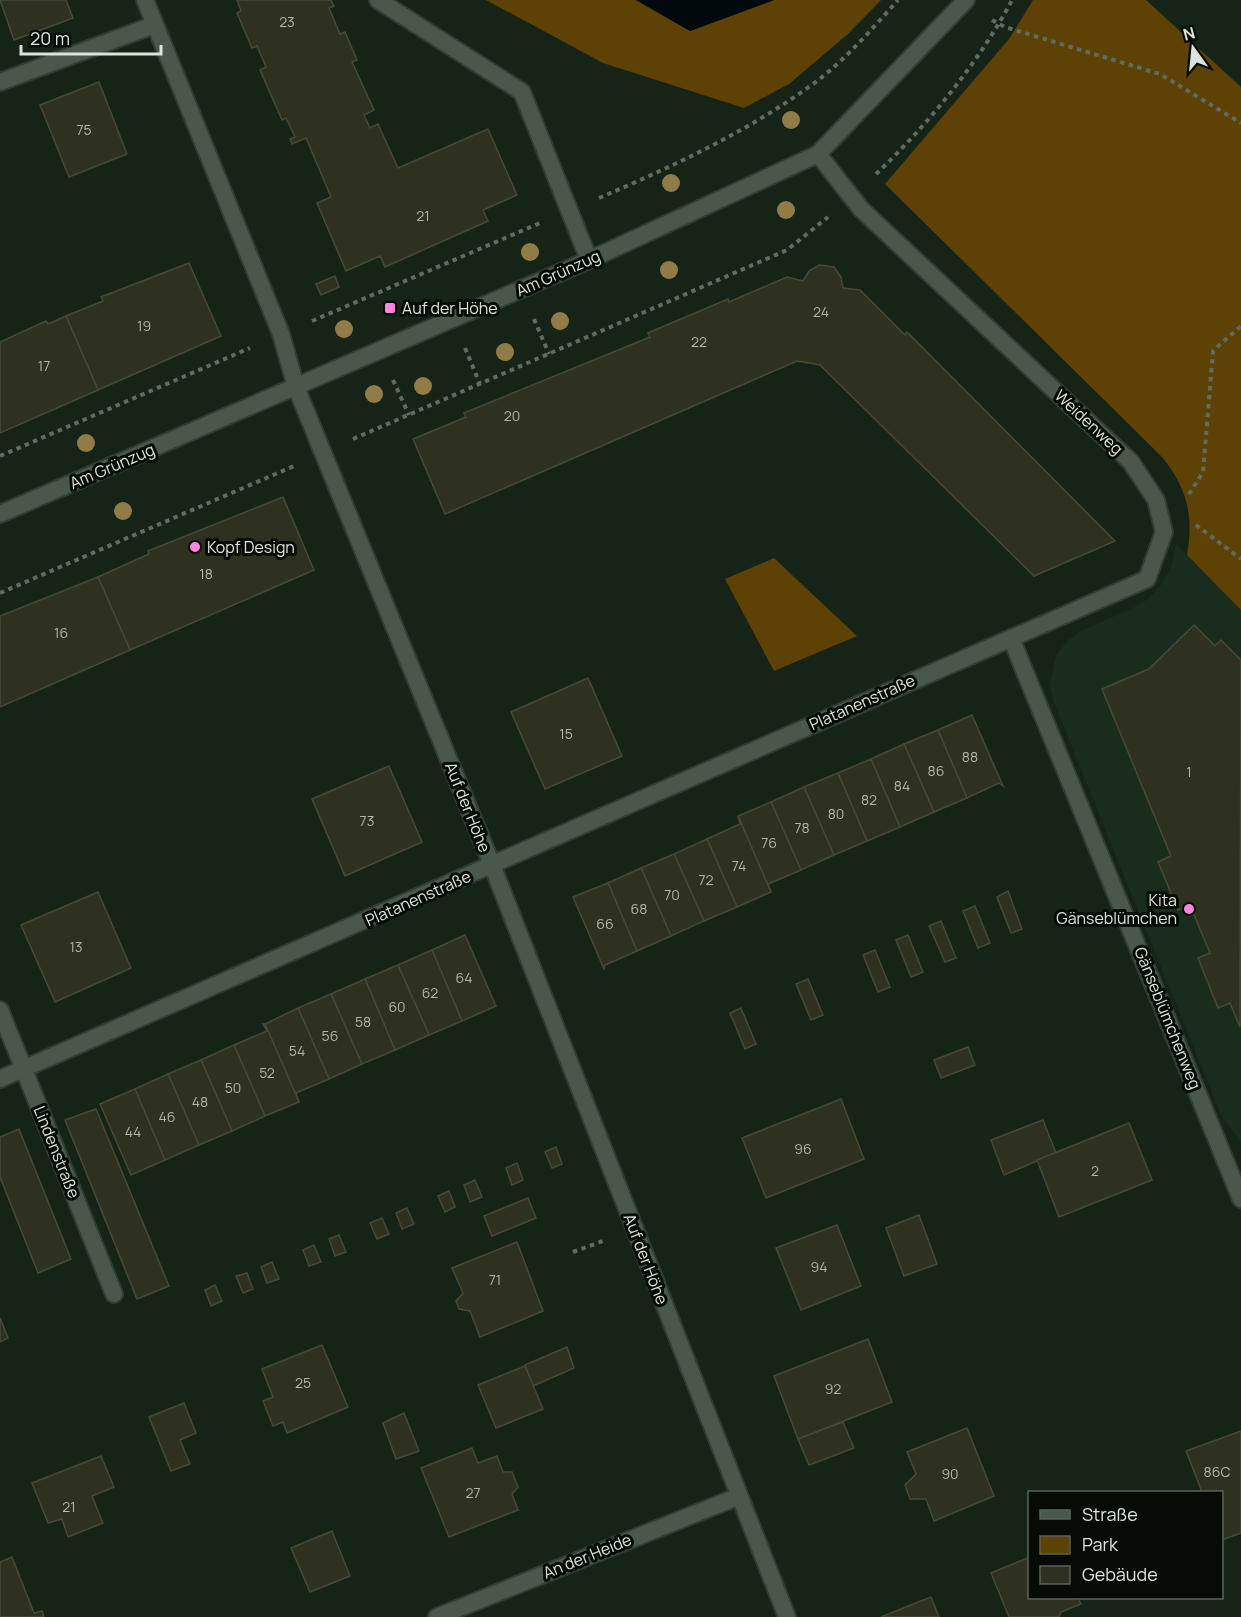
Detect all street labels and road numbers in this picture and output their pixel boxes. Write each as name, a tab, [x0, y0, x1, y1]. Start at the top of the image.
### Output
street label: Am Grünzug	[512, 245, 604, 301]
street label: Weidenweg	[1050, 385, 1128, 459]
street label: Am Grünzug	[66, 438, 158, 494]
street label: Platanenstraße	[806, 669, 918, 735]
street label: Auf der Höhe	[440, 759, 496, 855]
street label: Platanenstraße	[362, 865, 474, 931]
street label: Gänseblümchenweg	[1129, 944, 1207, 1092]
street label: Lindenstraße	[29, 1103, 85, 1201]
street label: Auf der Höhe	[619, 1210, 673, 1308]
street label: An der Heide	[540, 1528, 634, 1584]

